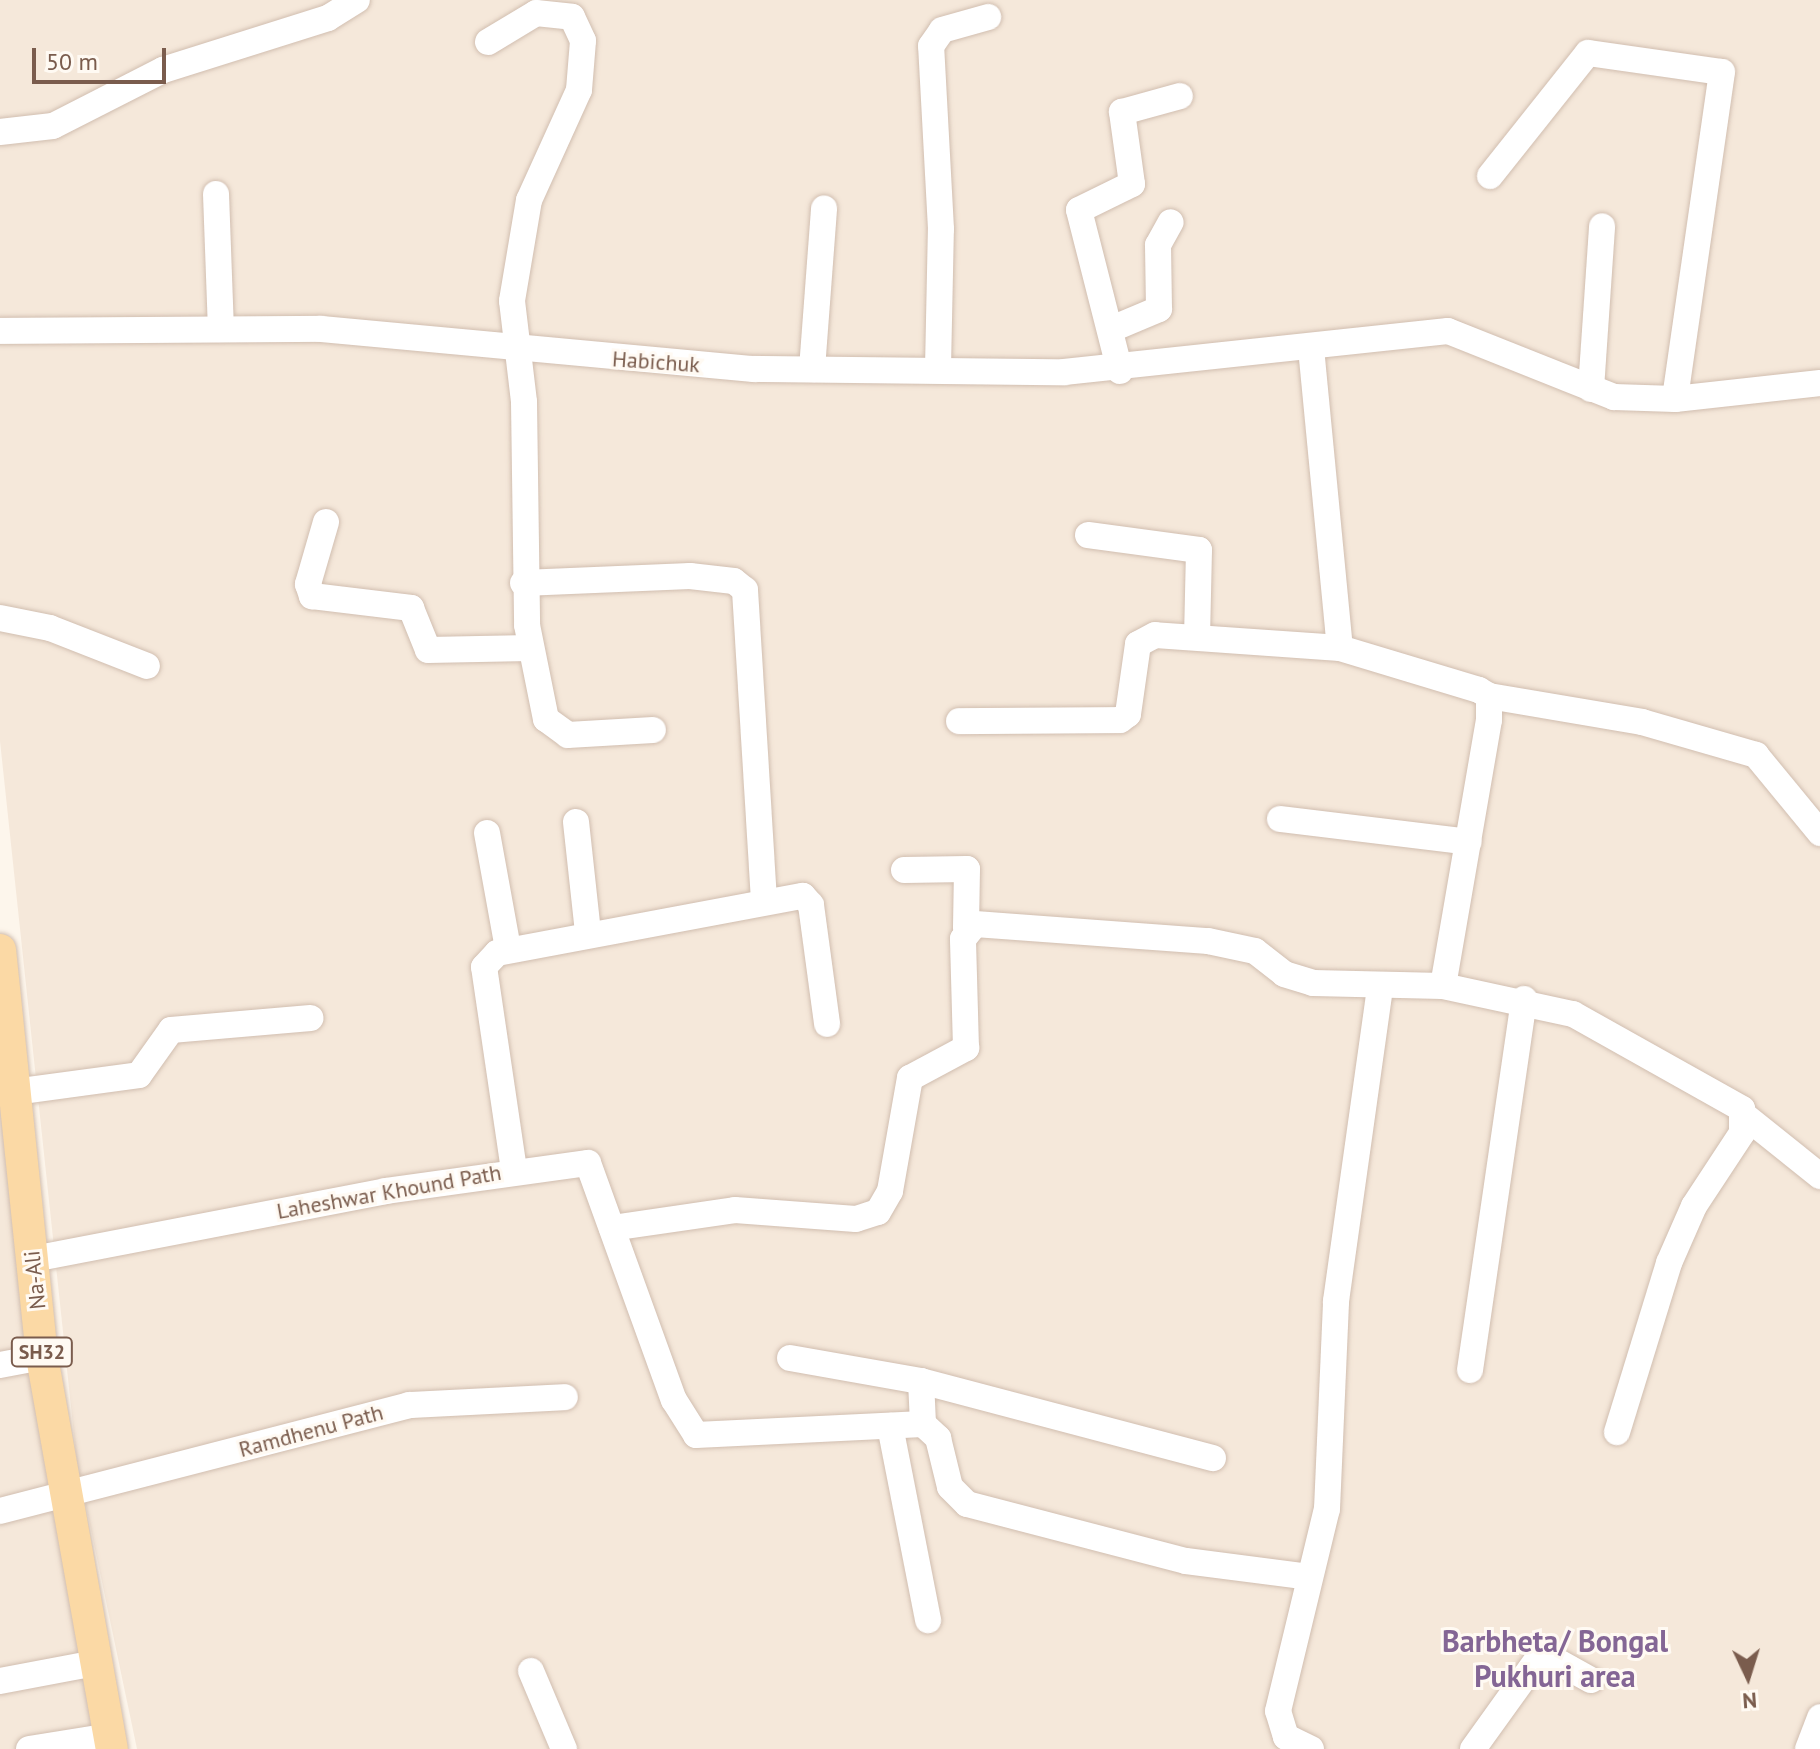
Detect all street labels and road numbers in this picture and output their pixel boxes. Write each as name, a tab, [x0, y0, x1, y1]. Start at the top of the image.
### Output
street label: Habichuk	[611, 346, 701, 378]
street label: Laheshwar Khound Path	[275, 1159, 503, 1225]
street label: Na-Ali	[19, 1249, 51, 1311]
road number: SH32	[10, 1336, 74, 1368]
street label: Ramdhenu Path	[236, 1399, 386, 1463]

